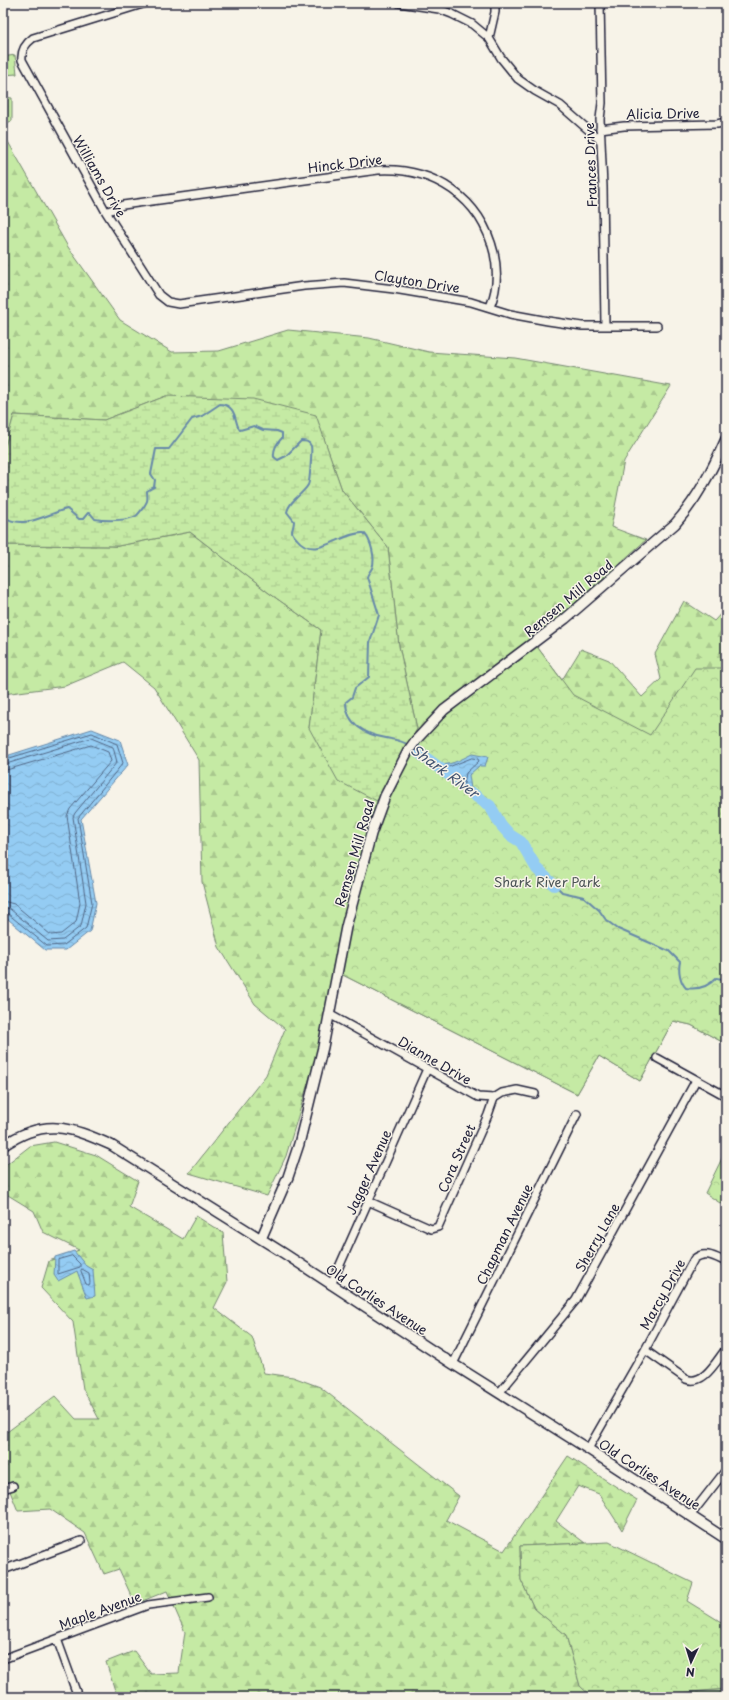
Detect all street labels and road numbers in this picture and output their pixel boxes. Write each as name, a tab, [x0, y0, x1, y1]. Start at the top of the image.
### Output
street label: Alicia Drive	[626, 103, 700, 123]
street label: Frances Drive	[579, 122, 601, 208]
street label: Williams Drive	[69, 132, 131, 220]
street label: Hinck Drive	[307, 149, 383, 177]
street label: Clayton Drive	[373, 265, 461, 297]
street label: Remsen Mill Road	[519, 555, 617, 641]
street label: Remsen Mill Road	[330, 797, 378, 909]
street label: Dianne Drive	[395, 1031, 475, 1089]
street label: Cora Street	[432, 1121, 480, 1195]
street label: Jagger Avenue	[341, 1127, 395, 1217]
street label: Chapman Avenue	[471, 1180, 537, 1288]
street label: Sherry Lane	[570, 1199, 624, 1275]
street label: Marcy Drive	[635, 1255, 689, 1333]
street label: Old Corlies Avenue	[322, 1259, 432, 1339]
street label: Old Corlies Avenue	[595, 1434, 705, 1514]
street label: Maple Avenue	[56, 1586, 144, 1634]

